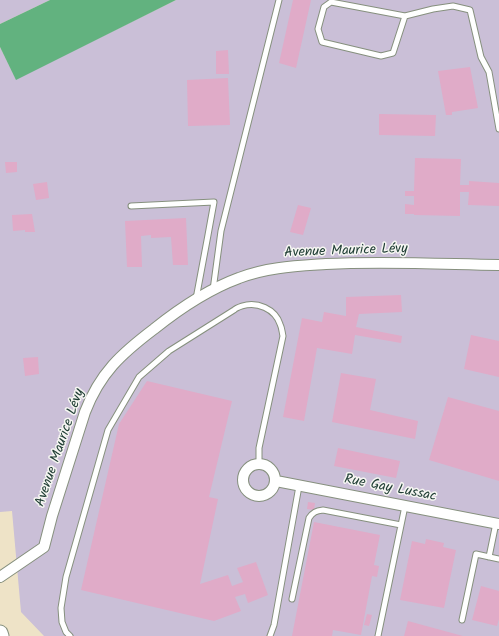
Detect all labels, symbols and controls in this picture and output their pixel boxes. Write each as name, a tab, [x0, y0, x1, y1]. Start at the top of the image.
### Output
street label: Avenue Maurice Lévy	[284, 241, 408, 263]
street label: Avenue Maurice Lévy	[33, 387, 89, 509]
street label: Rue Gay Lussac	[343, 472, 437, 506]

